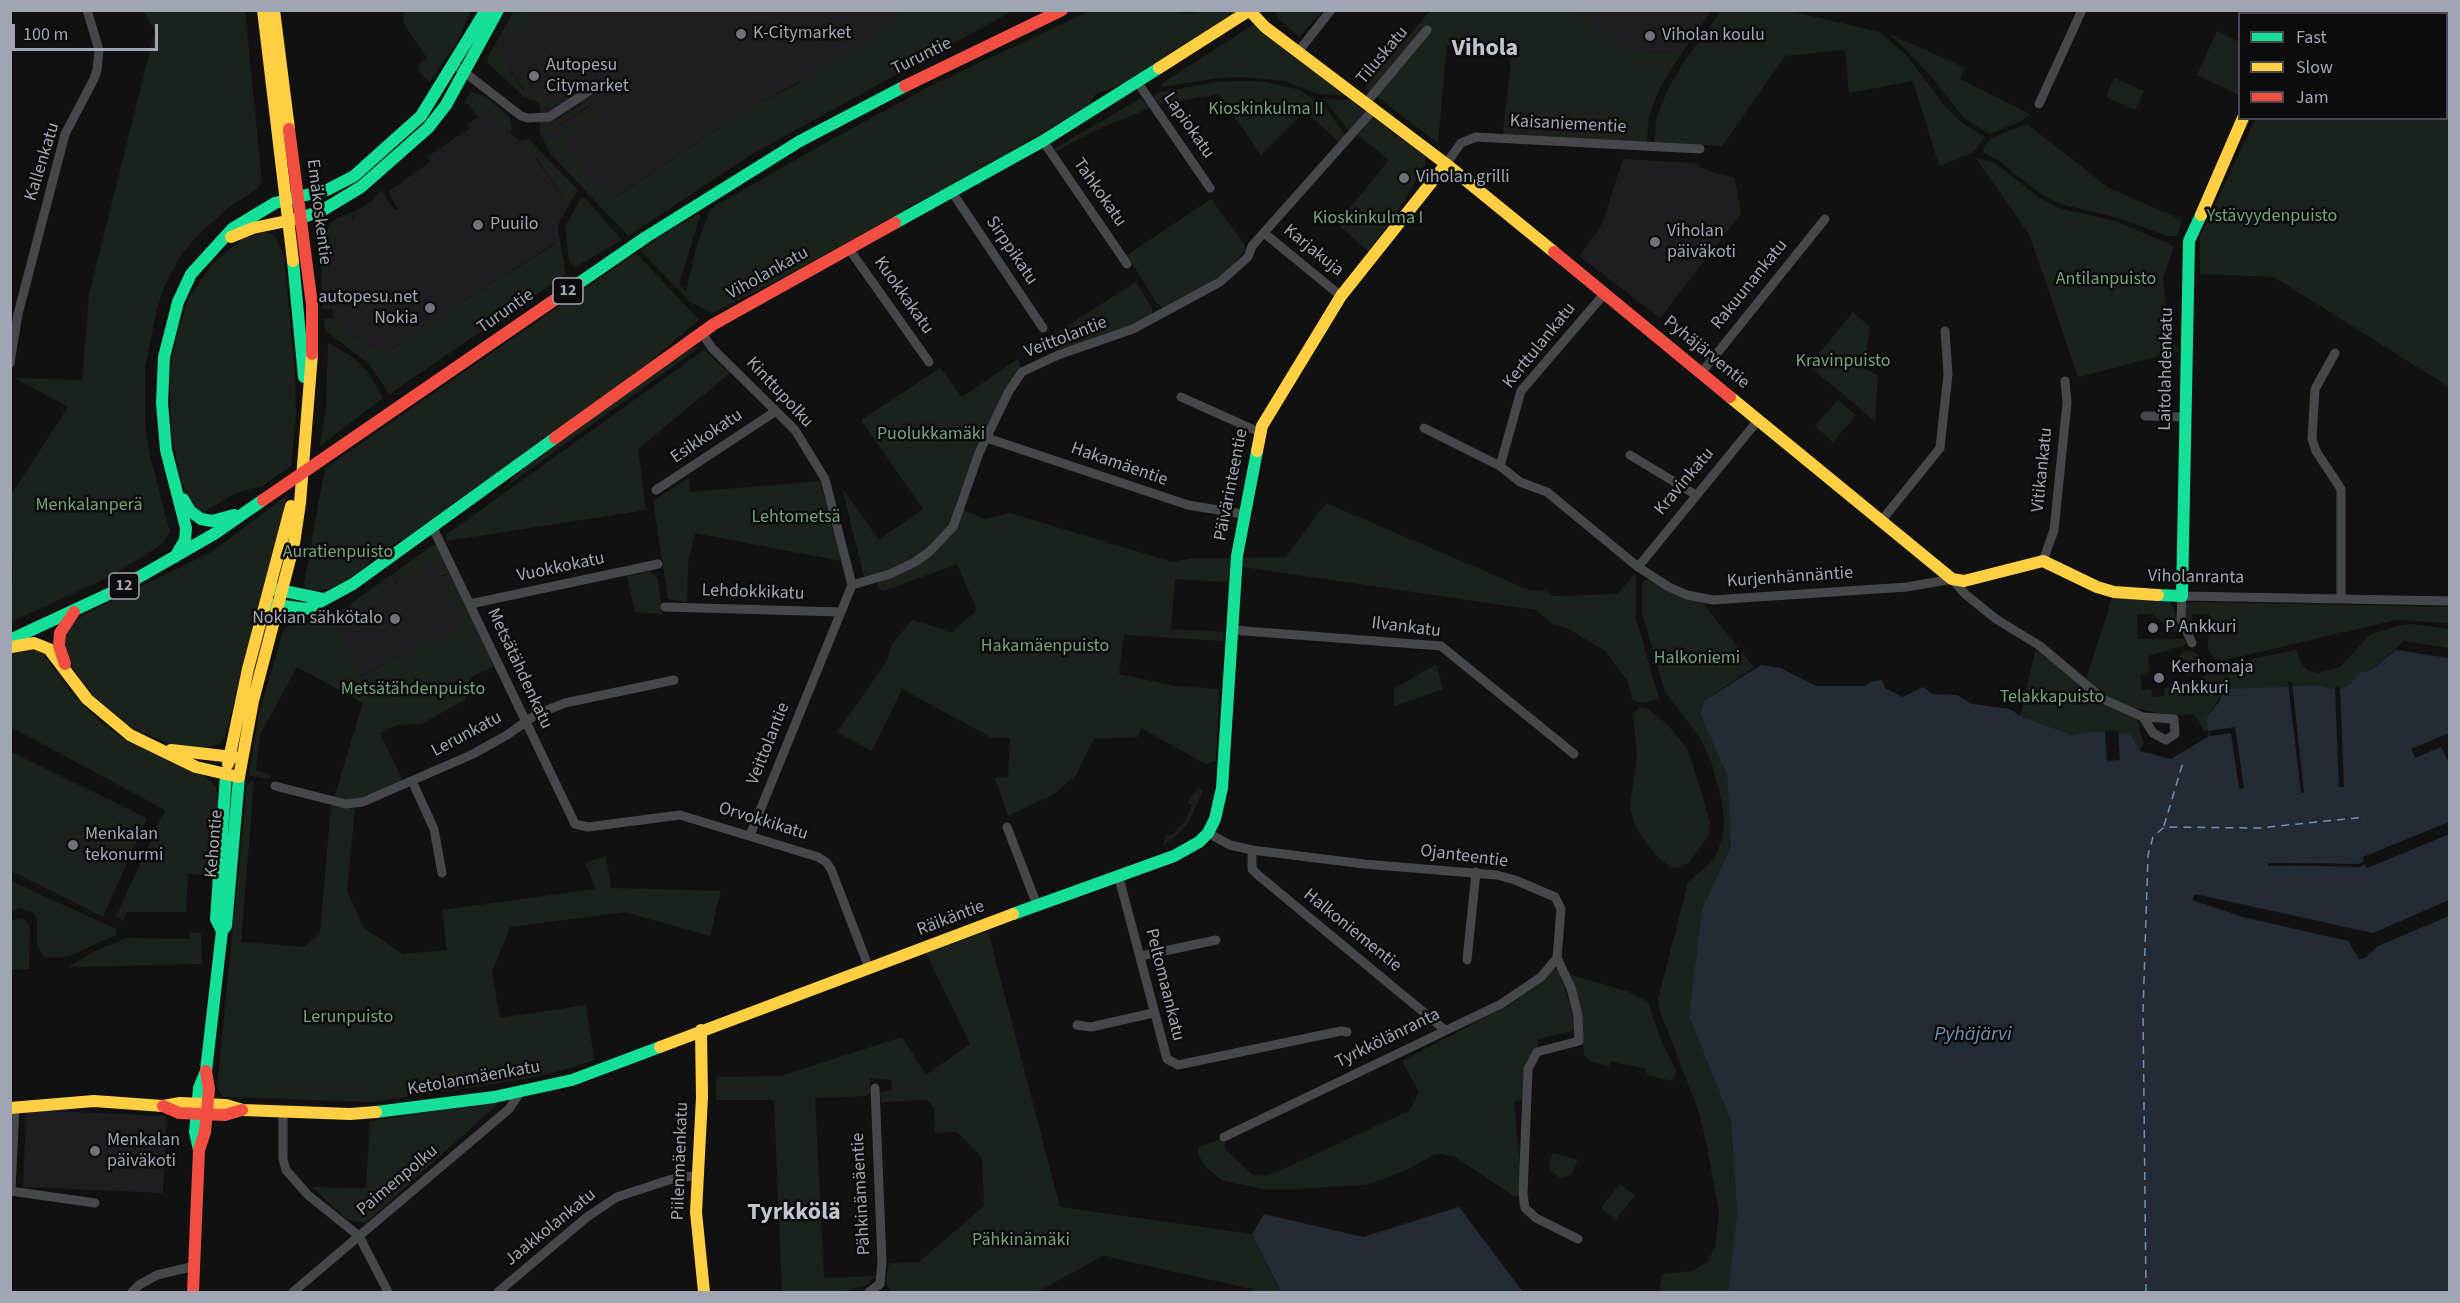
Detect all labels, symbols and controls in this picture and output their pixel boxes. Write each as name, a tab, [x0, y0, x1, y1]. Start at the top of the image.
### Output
scale bar	[15, 12, 160, 50]
legend	[2238, 12, 2448, 120]
text: 100 m	[23, 22, 68, 47]
street label: Tiluskatu	[1352, 22, 1414, 90]
place label: K-Citymarket	[753, 23, 851, 45]
place label: Viholan koulu	[1662, 25, 1765, 47]
text: Fast	[2296, 25, 2327, 50]
marker: K-Citymarket	[734, 27, 748, 41]
marker: Viholan koulu	[1643, 29, 1657, 43]
street label: Turuntie	[889, 33, 955, 81]
district label: Vihola	[1452, 36, 1518, 64]
place label: Autopesu Citymarket	[546, 55, 629, 98]
text: Slow	[2296, 55, 2333, 80]
marker: Autopesu Citymarket	[527, 69, 541, 83]
text: Jam	[2296, 85, 2329, 110]
street label: Lapiokatu	[1158, 89, 1218, 163]
park label: Kioskinkulma II	[1208, 99, 1324, 121]
street label: Kaisaniementie	[1509, 111, 1627, 139]
street label: Kallenkatu	[21, 120, 65, 204]
street label: Tahkokatu	[1068, 154, 1130, 232]
street label: Emäkoskentie	[301, 158, 335, 266]
place label: Viholan grilli	[1416, 167, 1510, 189]
marker: Viholan grilli	[1397, 171, 1411, 185]
park label: Ystävyydenpuisto	[2207, 206, 2337, 228]
park label: Kioskinkulma I	[1313, 208, 1423, 230]
street label: Sirppikatu	[980, 213, 1042, 289]
place label: Puuilo	[490, 214, 539, 236]
marker: Puuilo	[471, 218, 485, 232]
street label: Karjakuja	[1279, 220, 1347, 282]
place label: Viholan päiväkoti	[1667, 221, 1736, 264]
marker: Viholan päiväkoti	[1648, 235, 1662, 249]
street label: Rakuunankatu	[1707, 236, 1793, 334]
street label: Viholankatu	[723, 243, 813, 305]
street label: Kuokkakatu	[868, 253, 938, 339]
park label: Antilanpuisto	[2056, 269, 2156, 291]
road number: 12	[553, 278, 583, 304]
street label: Turuntie	[474, 285, 538, 339]
place label: autopesu.net Nokia	[318, 287, 418, 330]
street label: Kerttulankatu	[1499, 299, 1581, 393]
marker: autopesu.net Nokia	[423, 301, 437, 315]
street label: Laitolahdenkatu	[2155, 307, 2179, 431]
street label: Veittolantie	[1022, 312, 1110, 364]
street label: Pyhäjärventie	[1659, 312, 1753, 394]
park label: Kravinpuisto	[1796, 351, 1890, 373]
street label: Kinttupolku	[741, 353, 817, 433]
street label: Esikkokatu	[667, 405, 747, 469]
park label: Puolukkamäki	[877, 424, 985, 446]
street label: Vitikankatu	[2028, 426, 2058, 514]
street label: Päivärinteentie	[1211, 427, 1253, 543]
street label: Hakamäentie	[1068, 438, 1170, 492]
street label: Kravinkatu	[1651, 444, 1719, 520]
park label: Menkalanperä	[36, 495, 142, 517]
park label: Lehtometsä	[751, 507, 841, 529]
park label: Auratienpuisto	[283, 542, 393, 564]
street label: Vuokkokatu	[515, 548, 607, 588]
street label: Kurjenhännäntie	[1726, 563, 1854, 593]
street label: Viholanranta	[2148, 566, 2244, 590]
road number: 12	[109, 573, 139, 599]
street label: Lehdokkikatu	[701, 580, 805, 606]
street label: Metsätähdenkatu	[482, 605, 556, 733]
place label: Nokian sähkötalo	[252, 608, 383, 630]
marker: Nokian sähkötalo	[388, 612, 402, 626]
street label: Ilvankatu	[1370, 613, 1442, 643]
place label: P Ankkuri	[2165, 617, 2236, 639]
marker: P Ankkuri	[2146, 621, 2160, 635]
park label: Hakamäenpuisto	[981, 636, 1109, 658]
park label: Halkoniemi	[1654, 648, 1740, 670]
place label: Kerhomaja Ankkuri	[2171, 657, 2254, 700]
marker: Kerhomaja Ankkuri	[2152, 671, 2166, 685]
park label: Metsätähdenpuisto	[341, 679, 485, 701]
park label: Telakkapuisto	[2000, 687, 2104, 709]
street label: Veittolantie	[743, 700, 795, 788]
street label: Lerunkatu	[428, 707, 506, 763]
street label: Orvokkikatu	[716, 798, 810, 846]
street label: Kehontie	[201, 809, 229, 879]
place label: Menkalan tekonurmi	[85, 824, 163, 866]
marker: Menkalan tekonurmi	[66, 838, 80, 852]
street label: Ojanteentie	[1419, 841, 1509, 873]
street label: Halkoniementie	[1299, 885, 1405, 977]
street label: Räikäntie	[914, 896, 988, 942]
street label: Peltomaankatu	[1140, 926, 1188, 1044]
street label: Tyrkkölänranta	[1332, 1004, 1444, 1074]
park label: Lerunpuisto	[303, 1007, 393, 1029]
water label: Pyhäjärvi	[1934, 1024, 2012, 1048]
street label: Ketolanmäenkatu	[406, 1057, 542, 1101]
street label: Piilenmäenkatu	[668, 1101, 694, 1221]
place label: Menkalan päiväkoti	[107, 1130, 180, 1172]
street label: Pähkinämäentie	[848, 1132, 876, 1256]
street label: Paimenpolku	[353, 1141, 443, 1221]
marker: Menkalan päiväkoti	[88, 1144, 102, 1158]
street label: Jaakkolankatu	[501, 1185, 601, 1271]
district label: Tyrkkölä	[747, 1200, 841, 1228]
park label: Pähkinämäki	[972, 1230, 1070, 1252]

